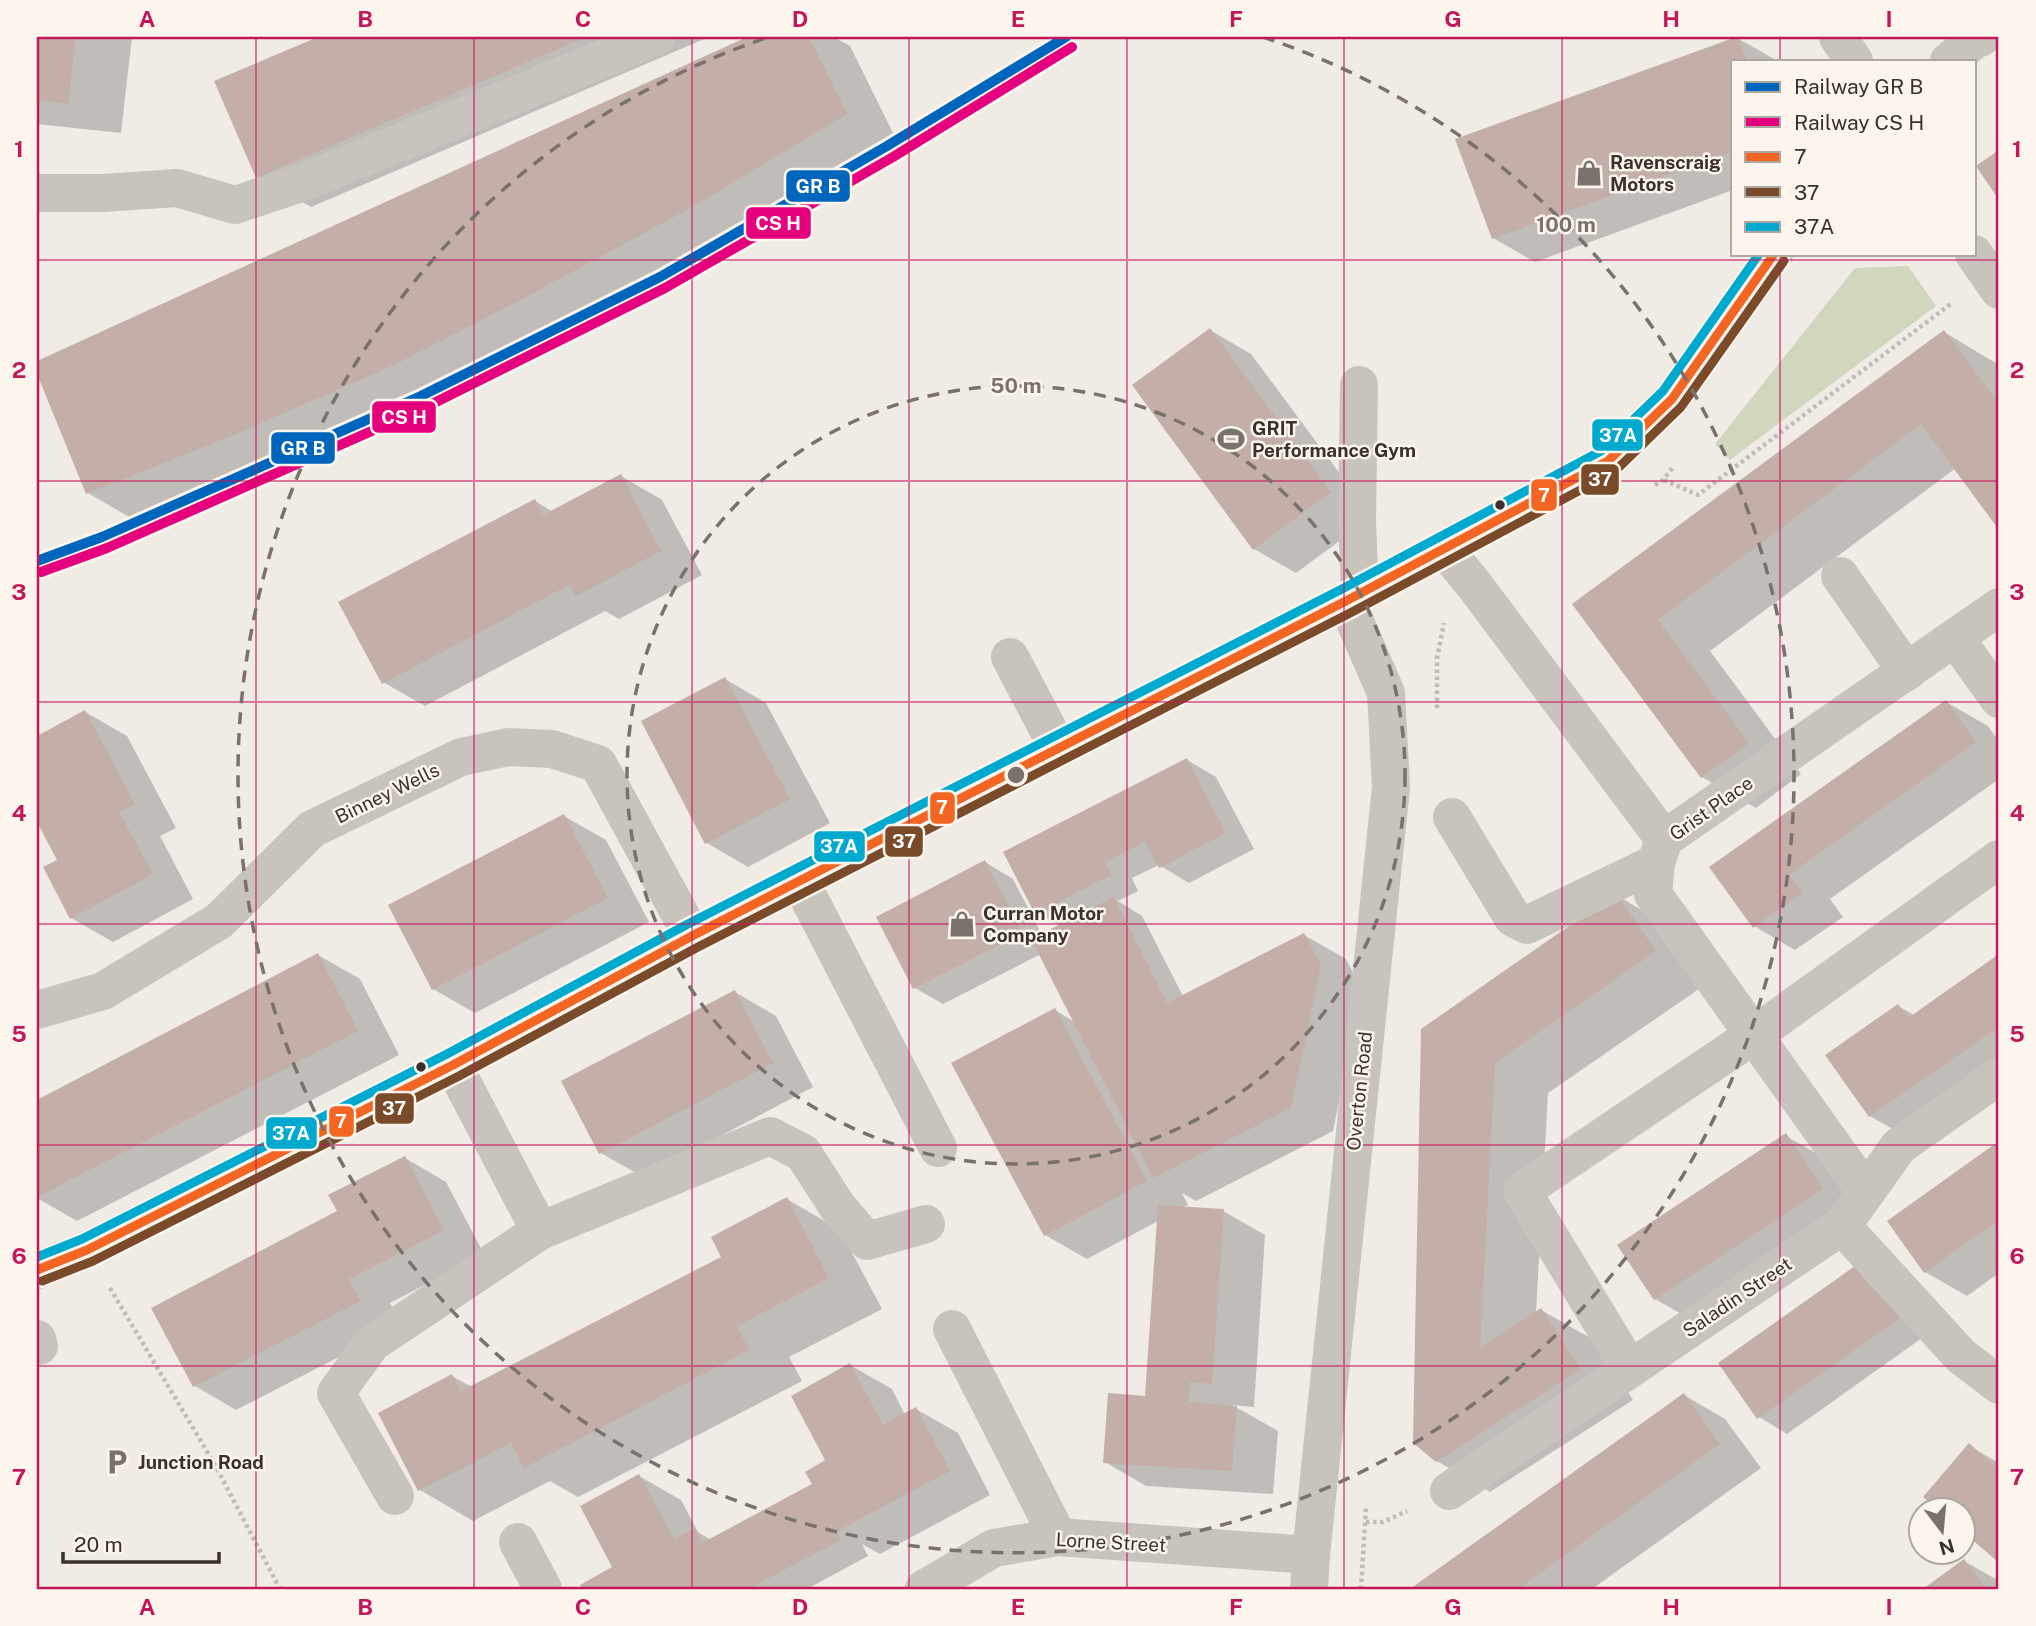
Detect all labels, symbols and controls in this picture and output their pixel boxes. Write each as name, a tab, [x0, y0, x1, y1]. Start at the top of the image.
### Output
text: A	[139, 5, 156, 32]
text: B	[357, 5, 373, 32]
text: C	[575, 5, 591, 32]
text: D	[792, 5, 808, 32]
text: E	[1011, 5, 1025, 32]
text: F	[1229, 5, 1243, 32]
text: G	[1444, 5, 1462, 32]
text: H	[1662, 5, 1680, 32]
text: I	[1885, 5, 1893, 32]
legend	[1731, 60, 1976, 256]
text: Railway GR B	[1794, 74, 1923, 99]
text: Railway CS H	[1794, 110, 1924, 135]
text: 1	[14, 135, 24, 162]
text: 1	[2012, 135, 2022, 162]
text: 7	[1794, 144, 1807, 169]
place label: Ravenscraig Motors	[1610, 151, 1721, 195]
shop icon: Ravenscraig Motors	[1574, 158, 1604, 188]
line badge: GR B	[785, 169, 851, 203]
text: GR B	[796, 175, 840, 197]
text: 37	[1794, 180, 1819, 205]
line badge: CS H	[745, 206, 812, 240]
text: CS H	[755, 212, 801, 234]
text: 100 m	[1536, 212, 1596, 237]
text: 37A	[1794, 214, 1834, 239]
text: 2	[12, 356, 26, 383]
text: 2	[2010, 356, 2024, 383]
text: 50 m	[990, 373, 1042, 398]
line badge: CS H	[371, 400, 437, 434]
text: CS H	[381, 406, 427, 428]
place label: GRIT Performance Gym	[1252, 417, 1416, 461]
line badge: 37A	[1591, 418, 1644, 452]
sports icon: GRIT Performance Gym	[1216, 424, 1246, 454]
text: 37A	[1599, 424, 1637, 446]
line badge: GR B	[270, 431, 336, 465]
text: GR B	[281, 437, 325, 459]
line badge: 37	[1580, 463, 1620, 496]
text: 37	[1588, 468, 1612, 490]
line badge: 7	[1530, 478, 1558, 512]
text: 7	[1538, 484, 1550, 506]
unlabelled marker	[1493, 498, 1507, 512]
text: 3	[11, 578, 27, 605]
text: 3	[2009, 578, 2025, 605]
street label: Binney Wells	[331, 758, 443, 828]
centre of rings	[1004, 763, 1028, 787]
street label: Grist Place	[1665, 771, 1757, 845]
line badge: 7	[929, 791, 956, 825]
text: 7	[936, 796, 948, 818]
text: 4	[11, 799, 27, 826]
text: 4	[2009, 799, 2025, 826]
line badge: 37	[884, 825, 924, 858]
line badge: 37A	[813, 830, 866, 863]
text: 37	[892, 830, 916, 852]
text: 37A	[820, 835, 858, 857]
place label: Curran Motor Company	[983, 902, 1104, 946]
shop icon: Curran Motor Company	[947, 909, 977, 939]
text: 5	[11, 1020, 27, 1047]
text: 5	[2009, 1020, 2025, 1047]
street label: Overton Road	[1342, 1030, 1376, 1152]
unlabelled marker	[414, 1060, 428, 1074]
line badge: 37	[374, 1092, 415, 1125]
text: 37	[382, 1097, 406, 1119]
line badge: 7	[328, 1105, 355, 1138]
text: 7	[335, 1110, 347, 1132]
line badge: 37A	[265, 1116, 318, 1150]
text: 37A	[272, 1122, 310, 1144]
text: 6	[11, 1242, 27, 1269]
text: 6	[2009, 1242, 2025, 1269]
street label: Saladin Street	[1678, 1252, 1796, 1342]
parking icon: Junction Road	[102, 1447, 132, 1477]
place label: Junction Road	[138, 1451, 264, 1473]
text: 7	[12, 1463, 26, 1490]
text: 7	[2010, 1463, 2024, 1490]
north arrow	[1906, 1496, 1976, 1566]
scale bar	[63, 1521, 219, 1565]
street label: Lorne Street	[1055, 1528, 1167, 1556]
text: 20 m	[74, 1532, 123, 1557]
text: N	[1937, 1535, 1957, 1560]
text: A	[139, 1593, 156, 1620]
text: B	[357, 1593, 373, 1620]
text: C	[575, 1593, 591, 1620]
text: D	[792, 1593, 808, 1620]
text: E	[1011, 1593, 1025, 1620]
text: F	[1229, 1593, 1243, 1620]
text: G	[1444, 1593, 1462, 1620]
text: H	[1662, 1593, 1680, 1620]
text: I	[1885, 1593, 1893, 1620]

